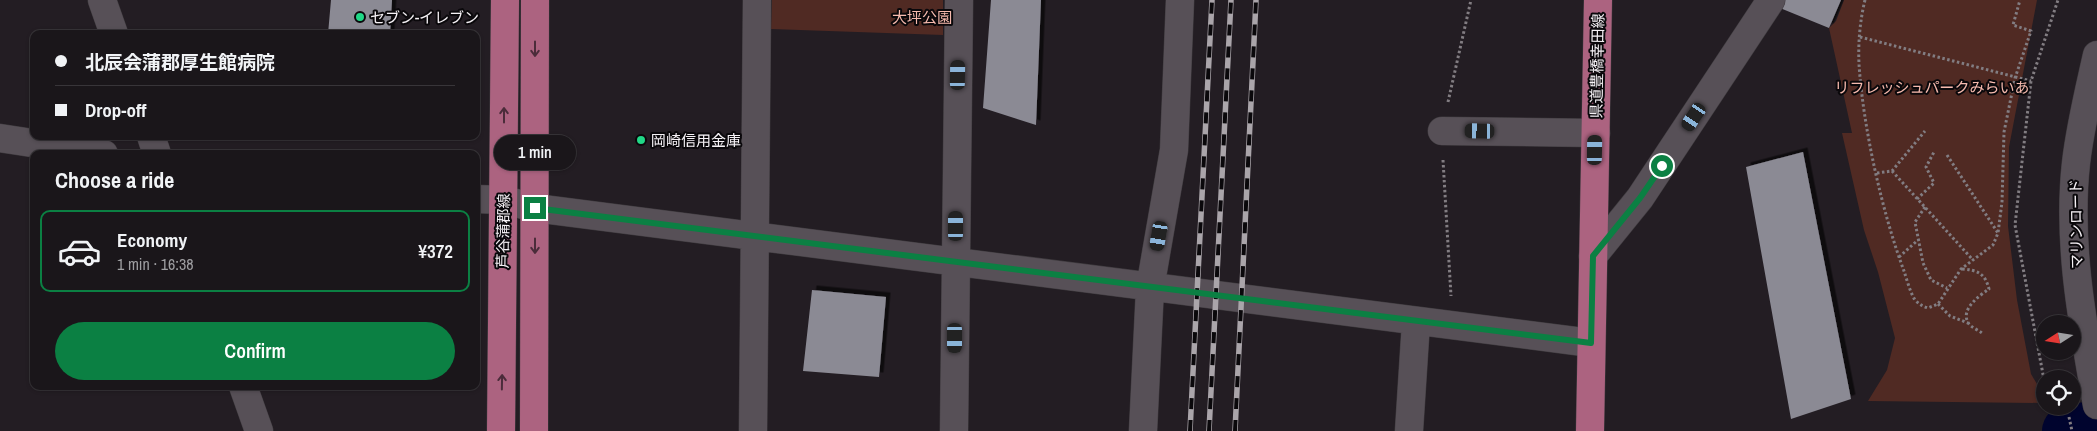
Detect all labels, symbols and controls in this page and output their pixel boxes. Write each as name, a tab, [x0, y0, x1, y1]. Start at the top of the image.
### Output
place label: セブン-イレブン	[370, 7, 479, 28]
park label: 大坪公園	[892, 7, 952, 28]
marker: セブン-イレブン	[354, 11, 366, 23]
street label: 県道豊橋幸田線	[1586, 13, 1608, 119]
one-way arrow	[530, 40, 540, 56]
text: 北辰会蒲郡厚生館病院	[85, 49, 275, 75]
car	[950, 60, 965, 90]
park label: リフレッシュパークみらいあ	[1834, 77, 2030, 98]
text: Drop-off	[85, 97, 146, 123]
car	[1679, 100, 1708, 134]
one-way arrow	[499, 107, 509, 124]
car	[1464, 123, 1495, 139]
place label: 岡崎信用金庫	[651, 130, 741, 151]
marker: 岡崎信用金庫	[635, 134, 647, 146]
car	[1587, 135, 1602, 165]
callout: 1 min	[494, 136, 576, 170]
text: 1 min	[518, 141, 552, 163]
route start	[1651, 155, 1673, 177]
text: Choose a ride	[55, 165, 174, 195]
street label: マリンロード	[2065, 179, 2087, 269]
street label: 芦谷蒲郡線	[492, 193, 514, 269]
route end	[524, 197, 546, 219]
car	[948, 211, 963, 241]
car	[1149, 220, 1168, 252]
text: Economy	[117, 227, 187, 253]
icon: car	[57, 229, 102, 274]
text: ¥372	[418, 238, 453, 264]
one-way arrow	[530, 238, 540, 254]
text: 1 min · 16:38	[117, 253, 194, 275]
north arrow	[2036, 315, 2081, 360]
map controls	[2036, 315, 2081, 415]
button: Confirm	[55, 322, 455, 380]
car	[947, 323, 962, 353]
button: locate	[2036, 370, 2081, 415]
one-way arrow	[497, 375, 507, 391]

